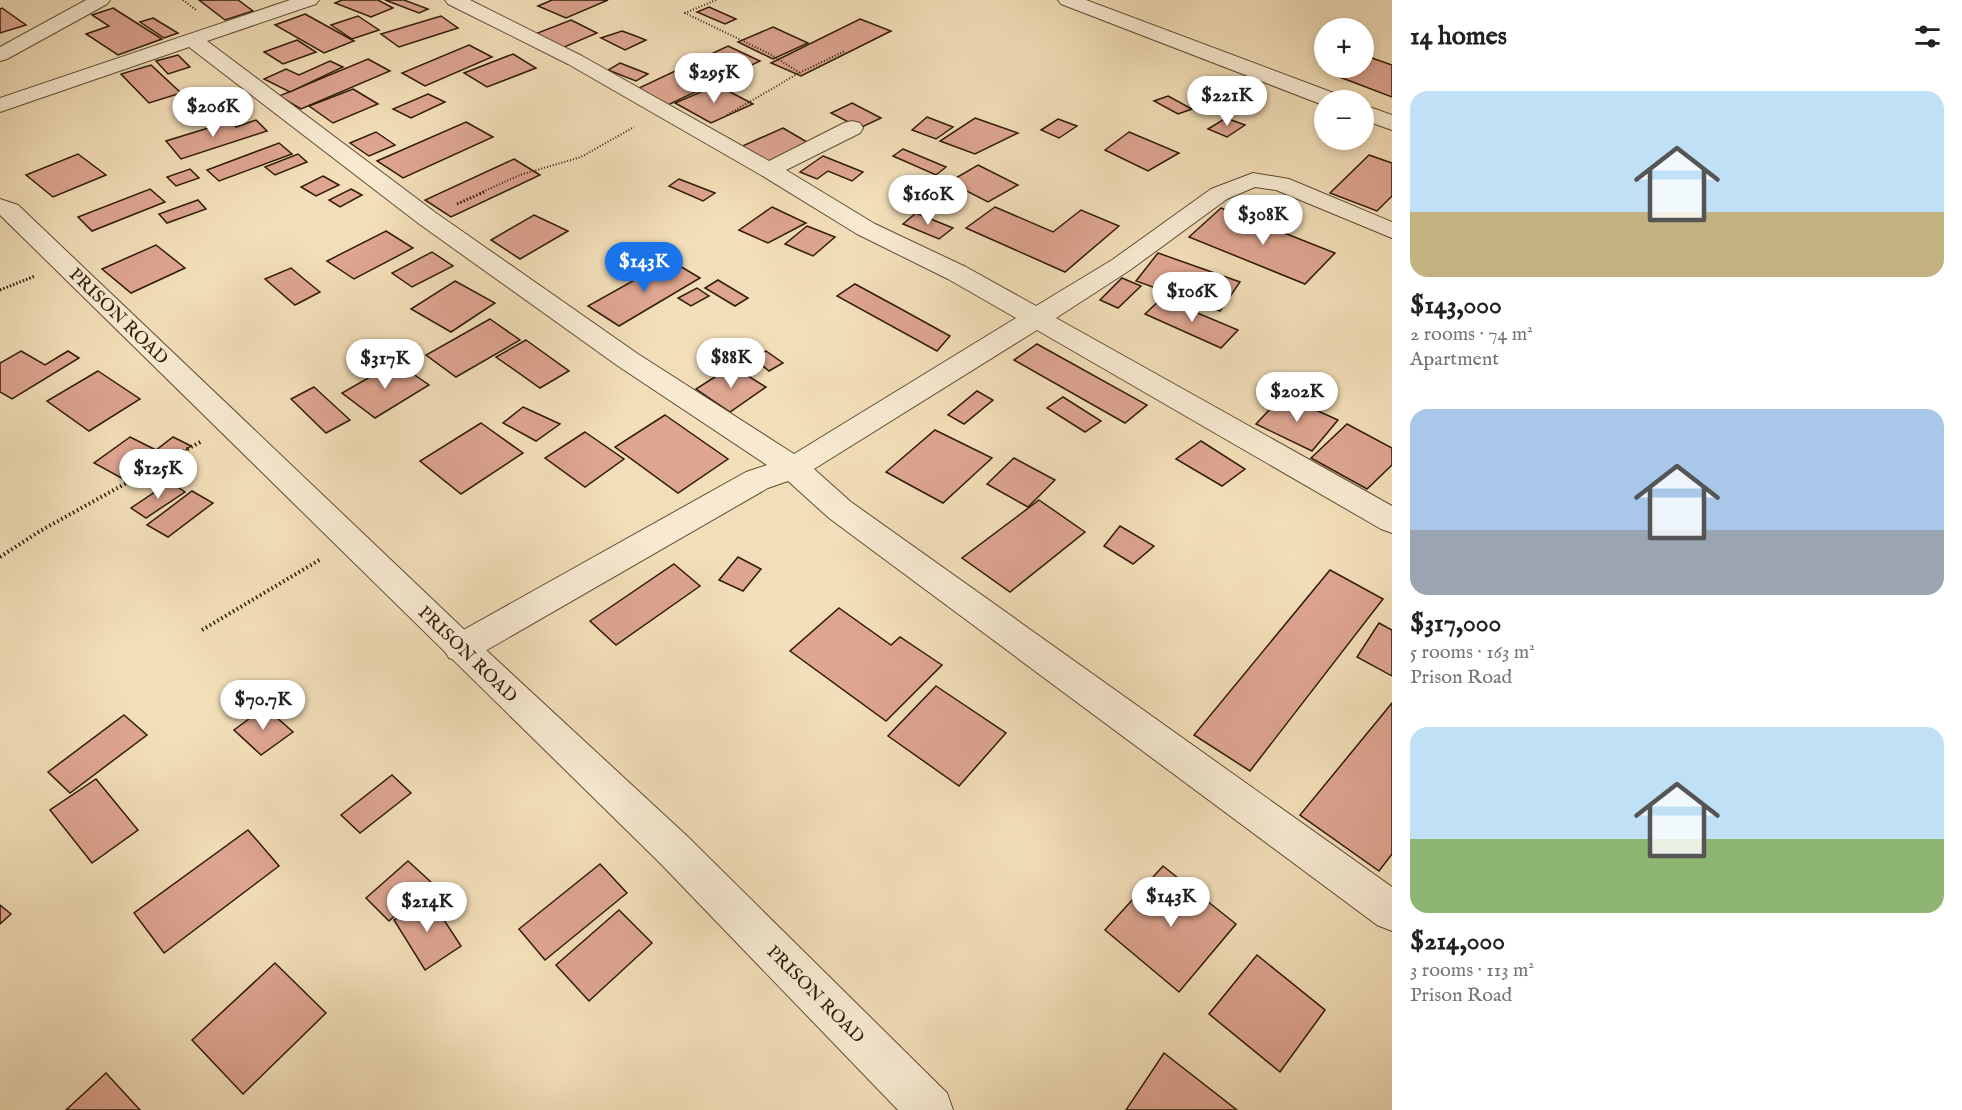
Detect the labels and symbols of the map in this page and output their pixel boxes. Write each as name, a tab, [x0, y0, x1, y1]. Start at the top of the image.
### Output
pin: $295K	[672, 53, 756, 104]
pin: $221K	[1185, 76, 1269, 127]
pin: $206K	[171, 87, 255, 138]
pin: $160K	[886, 175, 970, 226]
pin: $308K	[1221, 195, 1305, 246]
pin: $143K	[602, 242, 686, 293]
street label: PRISON ROAD	[63, 264, 173, 370]
pin: $106K	[1150, 272, 1234, 323]
pin: $88K	[695, 338, 767, 389]
pin: $317K	[343, 339, 427, 390]
pin: $202K	[1255, 372, 1339, 423]
pin: $125K	[116, 449, 200, 500]
street label: PRISON ROAD	[412, 602, 522, 708]
pin: $70.7K	[214, 680, 312, 731]
pin: $143K	[1129, 877, 1213, 928]
pin: $214K	[385, 882, 469, 933]
street label: PRISON ROAD	[761, 941, 869, 1049]

